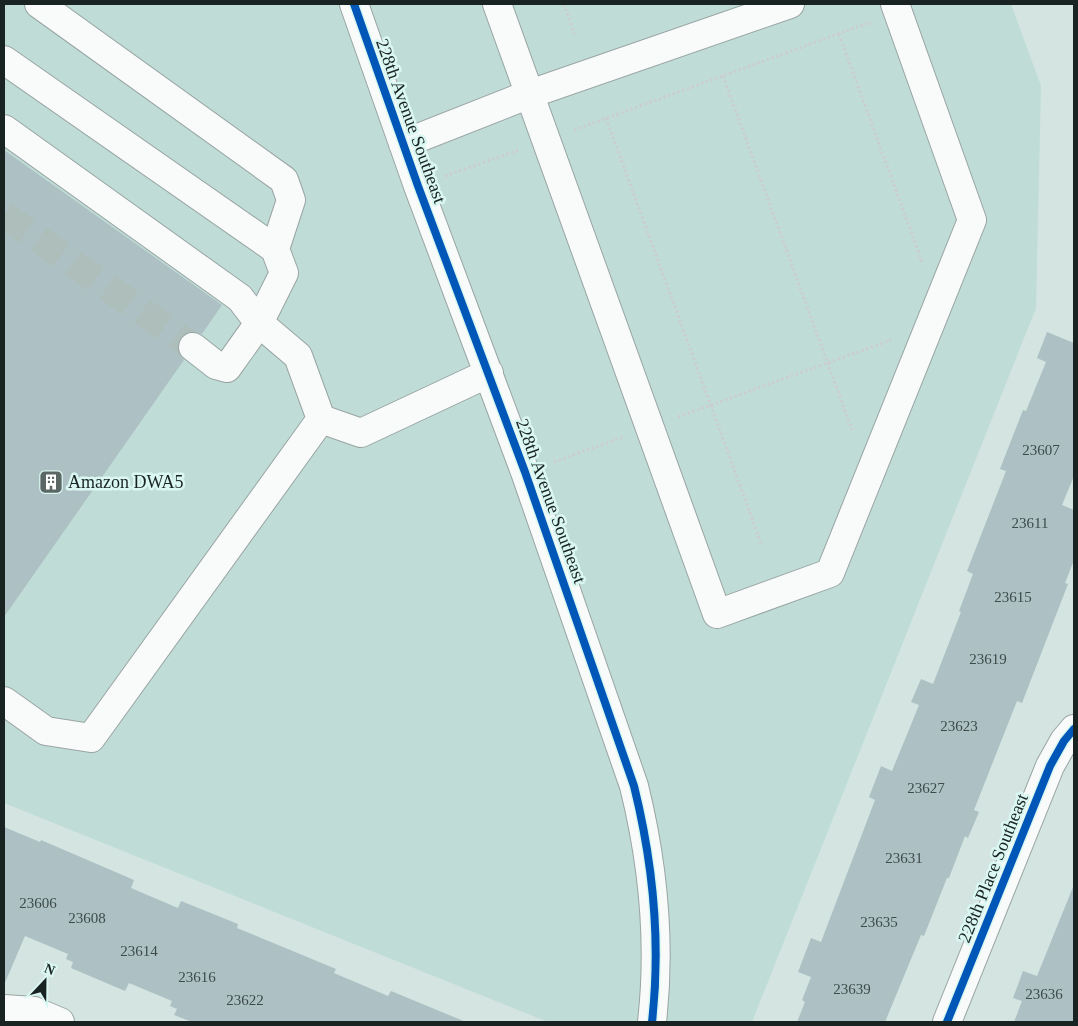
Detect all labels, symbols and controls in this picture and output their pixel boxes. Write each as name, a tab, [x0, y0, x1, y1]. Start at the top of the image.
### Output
street label: 228th Avenue Southeast	[372, 36, 450, 206]
street label: 228th Avenue Southeast	[512, 416, 590, 586]
house number: 23607	[1022, 442, 1060, 458]
building icon: Amazon DWA5	[38, 469, 64, 495]
place label: Amazon DWA5	[68, 472, 183, 492]
house number: 23611	[1012, 515, 1048, 531]
house number: 23615	[994, 589, 1032, 605]
house number: 23619	[969, 651, 1007, 667]
house number: 23623	[940, 718, 978, 734]
house number: 23627	[907, 780, 945, 796]
street label: 228th Place Southeast	[954, 791, 1032, 945]
house number: 23631	[885, 850, 923, 866]
house number: 23606	[19, 895, 57, 911]
house number: 23608	[68, 910, 106, 926]
house number: 23635	[860, 914, 898, 930]
house number: 23614	[120, 943, 158, 959]
north arrow	[20, 956, 70, 1006]
text: N	[42, 961, 57, 978]
house number: 23616	[178, 969, 216, 985]
house number: 23639	[833, 981, 871, 997]
house number: 23636	[1025, 986, 1063, 1002]
house number: 23622	[226, 992, 264, 1008]

